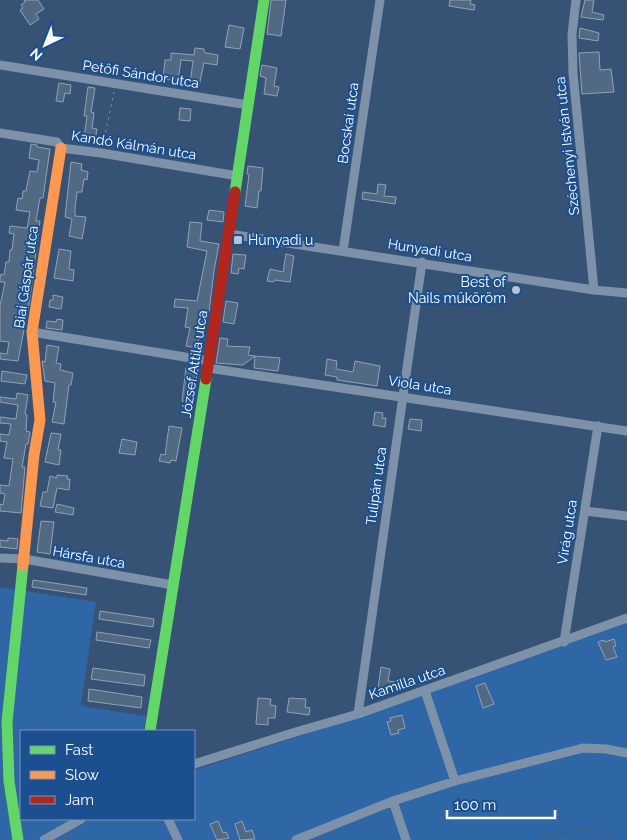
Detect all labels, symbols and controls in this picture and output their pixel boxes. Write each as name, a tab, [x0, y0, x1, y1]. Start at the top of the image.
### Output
north arrow	[20, 20, 70, 70]
text: N	[27, 45, 45, 64]
street label: Petőfi Sándor utca	[82, 57, 200, 91]
street label: Széchenyi István utca	[552, 76, 582, 216]
street label: Bocskai utca	[334, 81, 362, 165]
street label: Kandó Kálmán utca	[70, 127, 198, 163]
street label: Biai Gáspár utca	[11, 225, 41, 329]
place label: Hunyadi u	[248, 232, 313, 248]
marker: Hunyadi u	[232, 234, 244, 246]
street label: Hunyadi utca	[387, 235, 473, 265]
place label: Best of Nails műköröm	[408, 274, 507, 306]
marker: Best of Nails műköröm	[510, 284, 522, 296]
street label: József Attila utca	[178, 309, 210, 419]
street label: Viola utca	[387, 372, 453, 398]
street label: Tulipán utca	[363, 446, 389, 526]
street label: Virág utca	[554, 498, 580, 566]
street label: Hársfa utca	[51, 543, 127, 571]
street label: Kamilla utca	[367, 661, 447, 703]
legend	[20, 730, 195, 820]
text: Fast	[65, 741, 93, 759]
text: Slow	[65, 766, 99, 784]
scale bar	[447, 788, 554, 820]
text: Jam	[65, 791, 94, 809]
text: 100 m	[454, 796, 496, 814]

